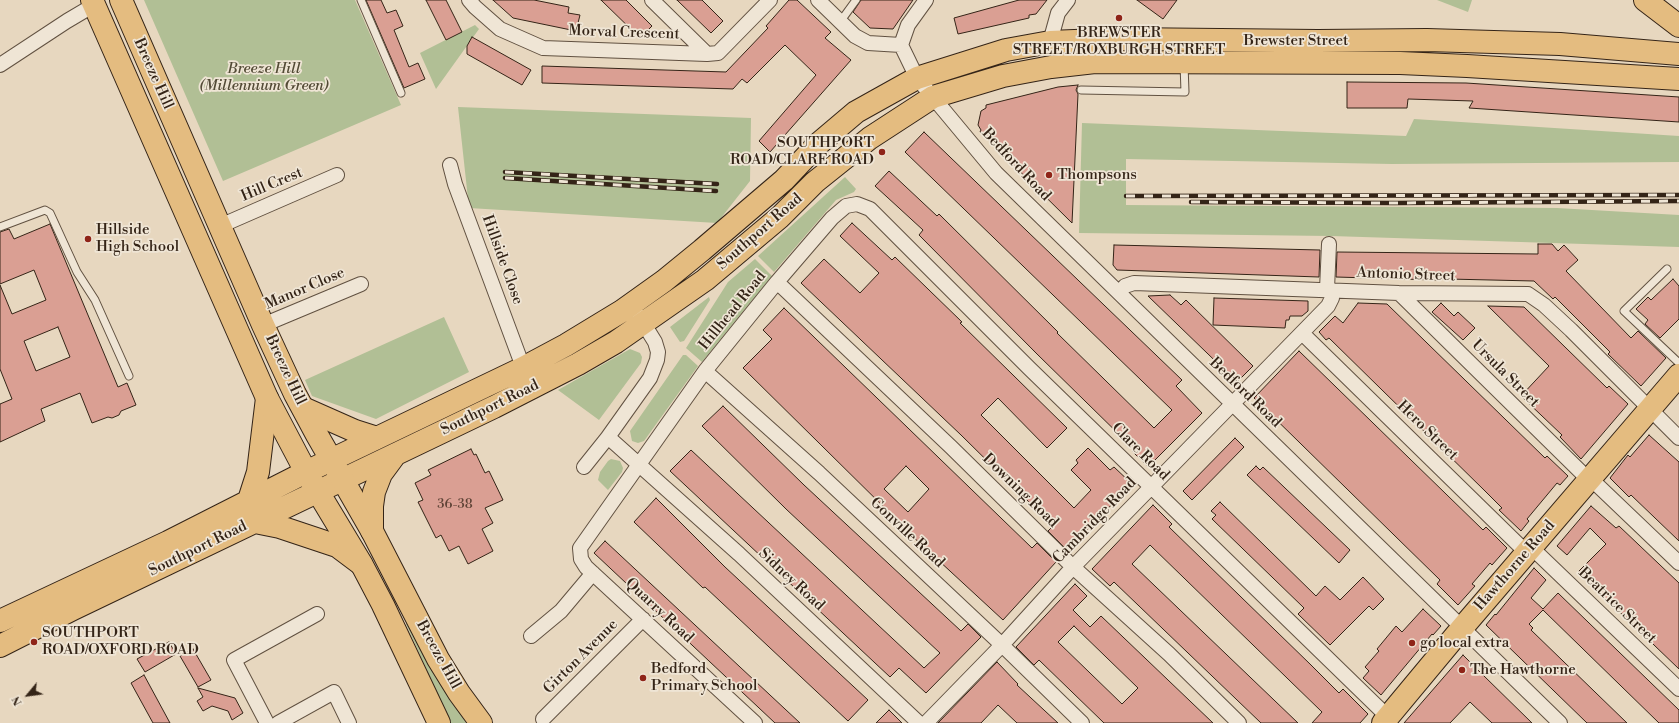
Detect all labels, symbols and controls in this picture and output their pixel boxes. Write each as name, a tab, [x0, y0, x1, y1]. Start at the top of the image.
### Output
marker: BREWSTER STREET/ROXBURGH STREET	[1114, 13, 1124, 23]
street label: Morval Crescent	[568, 22, 680, 44]
place label: BREWSTER STREET/ROXBURGH STREET	[1013, 24, 1225, 59]
street label: Brewster Street	[1244, 32, 1348, 50]
street label: Breeze Hill	[129, 36, 177, 112]
park label: Breeze Hill (Millennium Green)	[200, 60, 328, 95]
street label: Bedford Road	[978, 125, 1054, 205]
place label: SOUTHPORT ROAD/CLARE ROAD	[730, 134, 874, 169]
marker: SOUTHPORT ROAD/CLARE ROAD	[877, 147, 887, 157]
street label: Hill Crest	[238, 164, 306, 206]
place label: Thompsons	[1057, 166, 1137, 184]
marker: Thompsons	[1044, 170, 1054, 180]
street label: Southport Road	[714, 190, 806, 274]
street label: Hillside Close	[477, 213, 527, 307]
place label: Hillside High School	[96, 221, 179, 256]
marker: Hillside High School	[83, 234, 93, 244]
street label: Manor Close	[262, 264, 348, 314]
street label: Antonio Street	[1356, 264, 1456, 286]
street label: Hillhead Road	[696, 268, 770, 354]
street label: Breeze Hill	[261, 332, 309, 408]
street label: Ursula Street	[1467, 336, 1543, 412]
street label: Bedford Road	[1205, 354, 1285, 432]
street label: Southport Road	[438, 376, 542, 440]
street label: Hero Street	[1393, 397, 1461, 465]
street label: Clare Road	[1107, 419, 1173, 485]
street label: Downing Road	[978, 450, 1062, 532]
street label: Cambridge Road	[1049, 474, 1141, 568]
street label: Gonville Road	[866, 494, 948, 572]
house number: 36-38	[437, 497, 473, 513]
street label: Southport Road	[146, 517, 250, 581]
street label: Hawthorne Road	[1471, 517, 1559, 615]
street label: Sidney Road	[754, 545, 828, 615]
street label: Beatrice Street	[1574, 564, 1660, 648]
street label: Quarry Road	[621, 575, 697, 647]
street label: Girton Avenue	[540, 616, 622, 698]
street label: Breeze Hill	[412, 618, 464, 692]
place label: SOUTHPORT ROAD/OXFORD ROAD	[42, 624, 199, 659]
place label: go local extra	[1420, 634, 1509, 652]
marker: SOUTHPORT ROAD/OXFORD ROAD	[29, 637, 39, 647]
marker: go local extra	[1407, 638, 1417, 648]
place label: Bedford Primary School	[651, 660, 757, 695]
place label: The Hawthorne	[1470, 661, 1576, 679]
marker: The Hawthorne	[1457, 665, 1467, 675]
marker: Bedford Primary School	[638, 673, 648, 683]
north arrow	[8, 675, 48, 715]
text: N	[9, 694, 26, 708]

